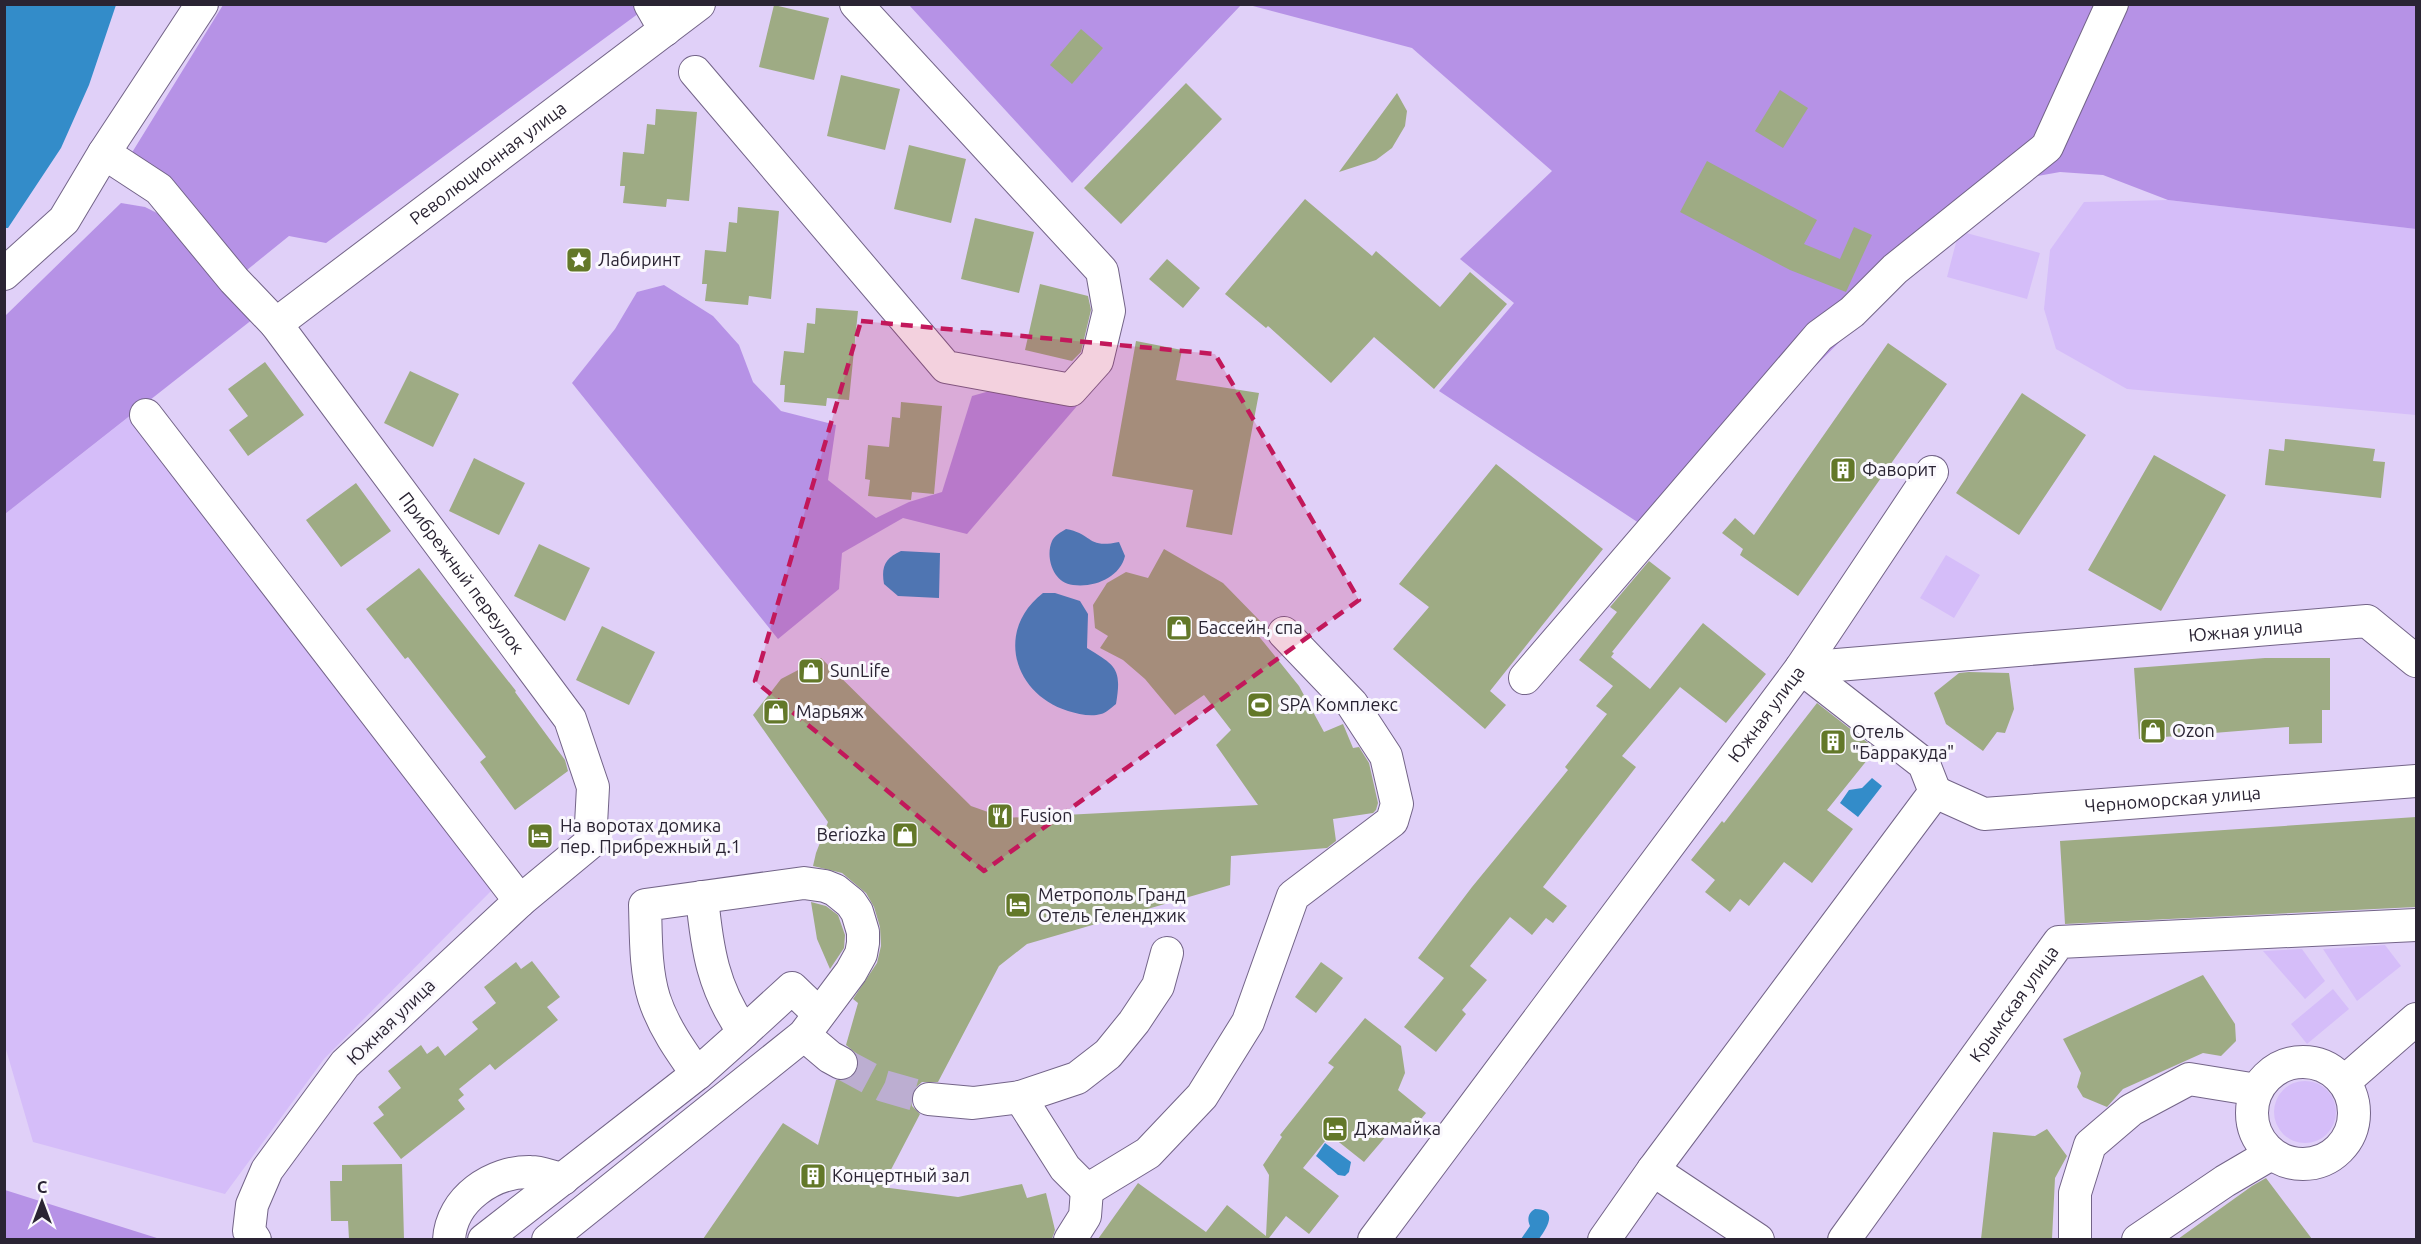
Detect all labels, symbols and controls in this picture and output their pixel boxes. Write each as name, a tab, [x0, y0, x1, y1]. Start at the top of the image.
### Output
street label: Революционная улица	[405, 97, 570, 228]
place icon: Лабиринт	[564, 245, 594, 275]
place label: Лабиринт	[598, 249, 681, 269]
building icon: Фаворит	[1828, 455, 1858, 485]
place label: Фаворит	[1862, 459, 1936, 479]
street label: Прибрежный переулок	[396, 488, 529, 657]
shop icon: Бассейн, спа	[1164, 613, 1194, 643]
street label: Южная улица	[2188, 615, 2304, 645]
place label: Бассейн, спа	[1198, 617, 1303, 637]
shop icon: SunLife	[796, 656, 826, 686]
place label: SunLife	[830, 660, 890, 680]
street label: Южная улица	[1723, 662, 1808, 766]
sports icon: SPA Комплекс	[1245, 690, 1275, 720]
place label: SPA Комплекс	[1280, 694, 1398, 714]
shop icon: Марьяж	[761, 697, 791, 727]
place label: Марьяж	[796, 701, 864, 721]
shop icon: Ozon	[2138, 716, 2168, 746]
place label: Ozon	[2172, 720, 2215, 740]
place label: Отель "Барракуда"	[1852, 721, 1954, 762]
building icon: Отель "Барракуда"	[1818, 727, 1848, 757]
street label: Черноморская улица	[2084, 782, 2262, 815]
restaurant icon: Fusion	[985, 801, 1015, 831]
place label: Fusion	[1020, 805, 1072, 825]
place label: На воротах домика пер. Прибрежный д.1	[560, 815, 741, 856]
shop icon: Beriozka	[890, 820, 920, 850]
hotel icon: На воротах домика пер. Прибрежный д.1	[525, 821, 555, 851]
place label: Beriozka	[816, 824, 886, 844]
place label: Метрополь Гранд Отель Геленджик	[1038, 884, 1186, 925]
hotel icon: Метрополь Гранд Отель Геленджик	[1003, 890, 1033, 920]
street label: Крымская улица	[1965, 942, 2062, 1065]
street label: Южная улица	[342, 974, 438, 1068]
hotel icon: Джамайка	[1320, 1114, 1350, 1144]
place label: Джамайка	[1354, 1118, 1441, 1138]
building icon: Концертный зал	[798, 1161, 828, 1191]
place label: Концертный зал	[832, 1165, 970, 1185]
north arrow	[12, 1172, 72, 1232]
text: С	[37, 1178, 47, 1196]

